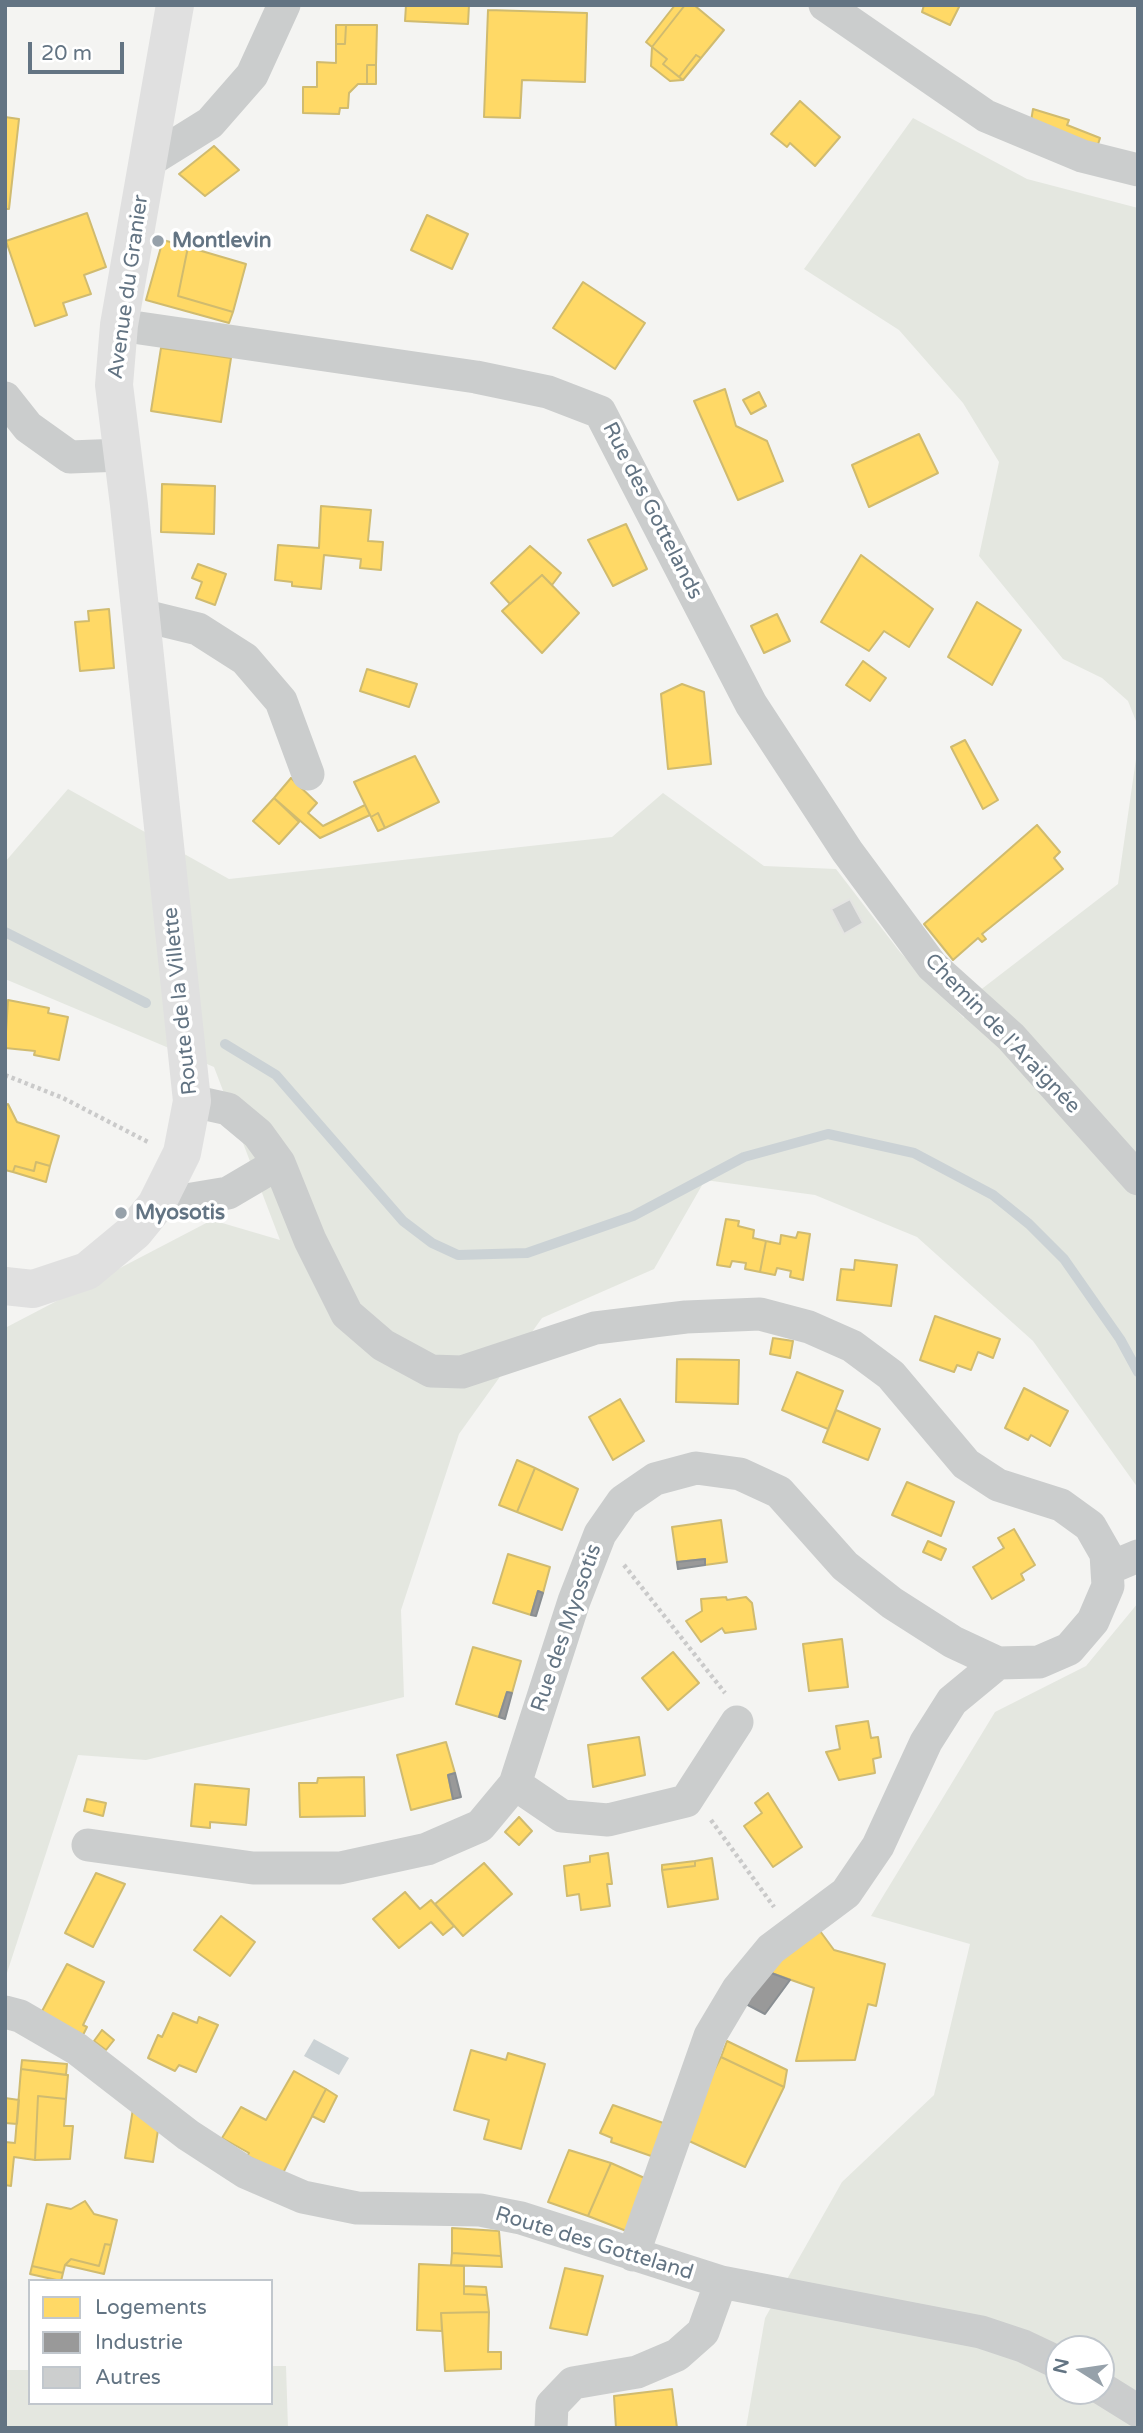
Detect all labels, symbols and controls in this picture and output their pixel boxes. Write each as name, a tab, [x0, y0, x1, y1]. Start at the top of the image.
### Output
scale bar	[32, 28, 128, 72]
text: 20 m	[41, 41, 92, 66]
street label: Avenue du Granier	[104, 193, 154, 381]
place label: Montlevin	[172, 228, 271, 254]
marker: Montlevin	[150, 233, 166, 249]
street label: Rue des Gottelands	[596, 418, 708, 604]
street label: Route de la Villette	[159, 906, 203, 1096]
street label: Chemin de l'Araignée	[919, 949, 1085, 1119]
place label: Myosotis	[135, 1200, 225, 1226]
marker: Myosotis	[113, 1205, 129, 1221]
street label: Rue des Myosotis	[526, 1541, 608, 1715]
street label: Route des Gotteland	[492, 2202, 696, 2286]
legend	[28, 2279, 273, 2405]
text: Logements	[95, 2295, 207, 2320]
text: Industrie	[95, 2330, 183, 2355]
north arrow	[1045, 2335, 1115, 2405]
text: N	[1049, 2356, 1074, 2376]
text: Autres	[95, 2365, 161, 2390]

